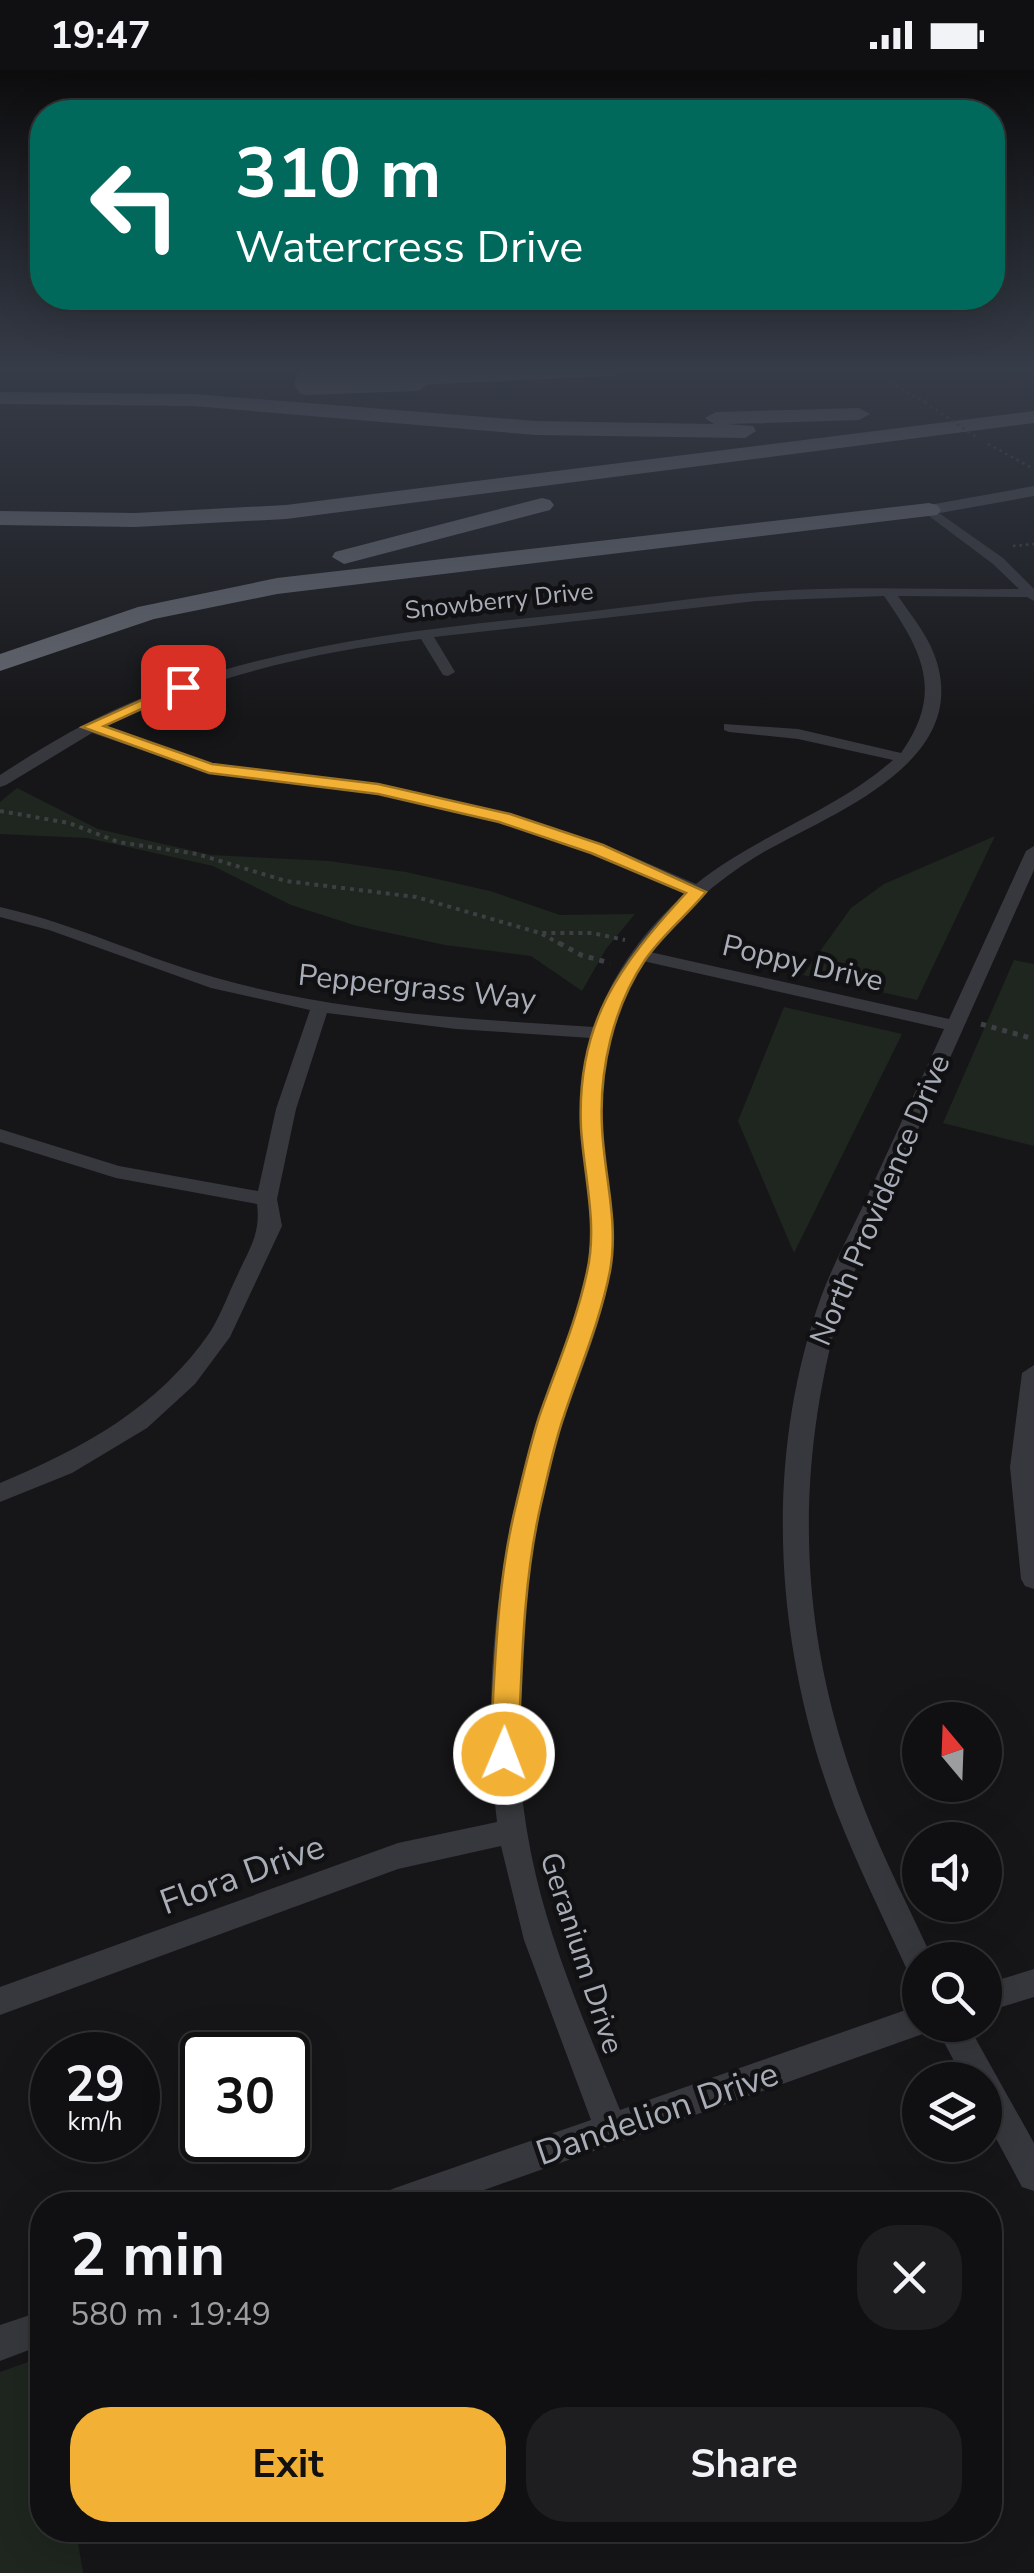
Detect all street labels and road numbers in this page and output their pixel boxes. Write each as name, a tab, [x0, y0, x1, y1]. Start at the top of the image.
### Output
street label: Snowberry Drive	[403, 574, 595, 628]
street label: Poppy Drive	[718, 925, 887, 1002]
street label: Peppergrass Way	[296, 955, 538, 1020]
street label: North Providence Drive	[801, 1048, 960, 1352]
street label: Flora Drive	[153, 1823, 331, 1926]
street label: Geranium Drive	[530, 1847, 633, 2059]
street label: Dandelion Drive	[530, 2050, 785, 2177]

